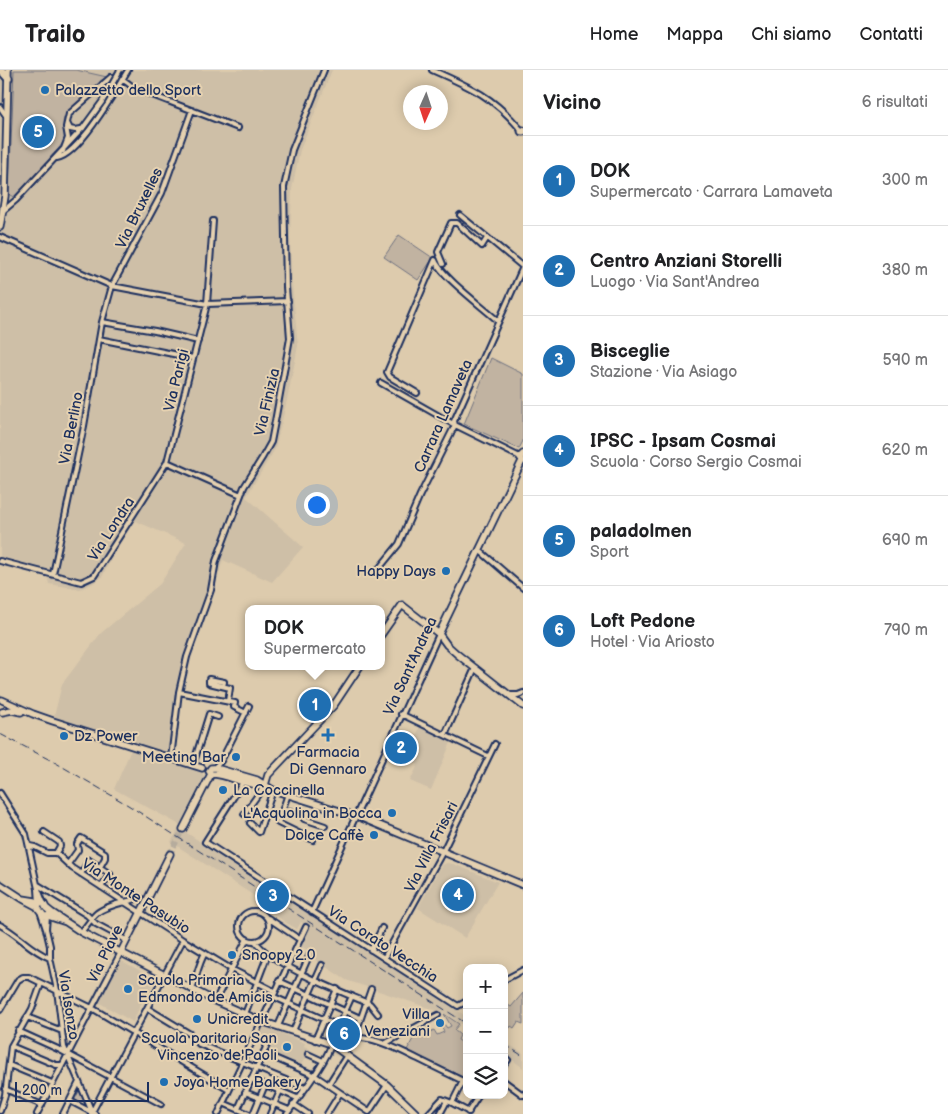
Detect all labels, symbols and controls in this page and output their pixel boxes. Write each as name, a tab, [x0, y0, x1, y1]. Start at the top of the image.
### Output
text: Trailo	[25, 20, 85, 49]
text: Home	[589, 24, 638, 45]
text: Mappa	[666, 24, 723, 45]
text: Chi siamo	[751, 24, 831, 45]
text: Contatti	[859, 24, 923, 45]
place label: Palazzetto dello Sport	[55, 81, 202, 100]
marker: Palazzetto dello Sport	[39, 84, 51, 96]
north arrow	[403, 85, 448, 130]
text: Vicino	[543, 90, 601, 115]
text: 6 risultati	[862, 93, 928, 112]
pin: 5	[22, 113, 54, 151]
text: DOK	[590, 160, 630, 183]
street label: Via Bruxelles	[112, 164, 167, 252]
text: 1	[556, 171, 562, 190]
text: 300 m	[882, 171, 928, 190]
text: Supermercato · Carrara Lamaveta	[590, 183, 833, 202]
text: Centro Anziani Storelli	[590, 250, 782, 273]
text: 2	[554, 261, 564, 280]
text: 380 m	[882, 261, 928, 280]
text: Luogo · Via Sant'Andrea	[590, 273, 759, 292]
text: Bisceglie	[590, 340, 670, 363]
street label: Via Parigi	[160, 347, 193, 413]
text: 3	[554, 351, 564, 370]
text: 590 m	[883, 351, 928, 370]
street label: Carrara Lamaveta	[410, 357, 477, 476]
text: Stazione · Via Asiago	[590, 363, 737, 382]
street label: Via Finizia	[250, 366, 284, 438]
street label: Via Berlino	[55, 390, 88, 466]
text: IPSC - Ipsam Cosmai	[590, 430, 776, 453]
text: 4	[554, 441, 564, 460]
text: 620 m	[882, 441, 928, 460]
text: Scuola · Corso Sergio Cosmai	[590, 453, 802, 472]
your location	[304, 492, 330, 518]
street label: Via Londra	[84, 494, 139, 565]
text: paladolmen	[590, 520, 692, 543]
text: 5	[554, 531, 564, 550]
text: 690 m	[882, 531, 928, 550]
text: Sport	[590, 543, 629, 562]
place label: Happy Days	[356, 562, 437, 581]
marker: Happy Days	[440, 565, 452, 577]
popup	[245, 605, 385, 670]
text: Loft Pedone	[590, 610, 695, 633]
street label: Via Sant'Andrea	[379, 614, 442, 719]
text: DOK	[264, 617, 304, 640]
text: 6	[554, 621, 564, 640]
text: 790 m	[884, 621, 928, 640]
text: Hotel · Via Ariosto	[590, 633, 715, 652]
text: Supermercato	[264, 640, 366, 659]
pin: 1	[299, 686, 331, 724]
place label: Dz Power	[74, 727, 138, 746]
marker: Farmacia Di Gennaro	[322, 729, 334, 741]
pin: 2	[385, 729, 417, 767]
marker: Dz Power	[58, 730, 70, 742]
place label: Farmacia Di Gennaro	[289, 743, 367, 779]
place label: Meeting Bar	[142, 748, 227, 767]
marker: Meeting Bar	[230, 751, 242, 763]
place label: La Coccinella	[233, 781, 325, 800]
marker: La Coccinella	[217, 784, 229, 796]
street label: Via Villa Frisari	[400, 799, 462, 896]
place label: L'Acquolina in Bocca	[243, 804, 382, 823]
marker: L'Acquolina in Bocca	[386, 807, 398, 819]
place label: Dolce Caffè	[285, 826, 364, 845]
marker: Dolce Caffè	[368, 829, 380, 841]
street label: Via Monte Pasubio	[78, 854, 194, 939]
pin: 4	[442, 876, 474, 914]
pin: 3	[257, 877, 289, 915]
street label: Via Corato Vecchia	[324, 902, 441, 987]
street label: Via Piave	[83, 922, 128, 987]
place label: Snoopy 2.0	[242, 946, 316, 965]
marker: Snoopy 2.0	[226, 949, 238, 961]
map controls	[463, 964, 508, 1099]
button: +	[463, 964, 508, 1009]
street label: Via Isonzo	[54, 969, 83, 1041]
place label: Scuola Primaria Edmondo de Amicis	[138, 971, 273, 1007]
marker: Scuola Primaria Edmondo de Amicis	[122, 983, 134, 995]
place label: Villa Veneziani	[365, 1005, 430, 1041]
button: −	[463, 1009, 508, 1054]
place label: Unicredit	[207, 1010, 269, 1029]
marker: Unicredit	[191, 1013, 203, 1025]
pin: 6	[328, 1015, 360, 1053]
marker: Villa Veneziani	[434, 1017, 446, 1029]
place label: Scuola paritaria San Vincenzo de'Paoli	[141, 1029, 277, 1065]
marker: Scuola paritaria San Vincenzo de'Paoli	[281, 1041, 293, 1053]
button: layers	[463, 1054, 508, 1099]
place label: Joya Home Bakery	[174, 1073, 302, 1092]
marker: Joya Home Bakery	[158, 1076, 170, 1088]
scale bar	[15, 1079, 149, 1102]
text: 200 m	[22, 1082, 62, 1099]

